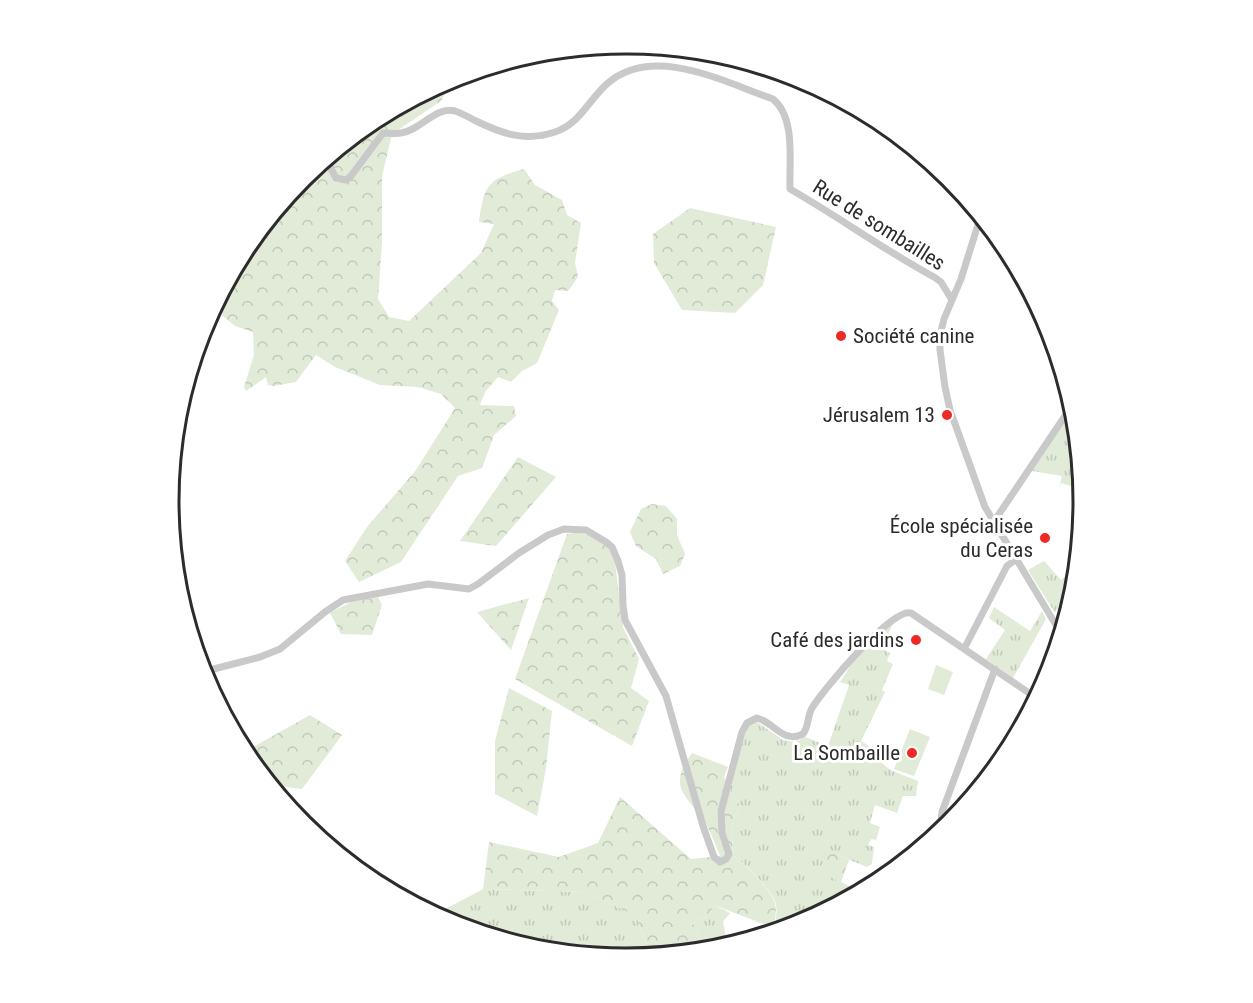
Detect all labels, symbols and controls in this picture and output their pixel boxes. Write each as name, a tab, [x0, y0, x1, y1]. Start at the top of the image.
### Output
street label: Rue de sombailles	[809, 175, 949, 275]
place label: Société canine	[853, 324, 975, 348]
marker: Société canine	[834, 329, 848, 343]
place label: Jérusalem 13	[823, 403, 935, 427]
marker: Jérusalem 13	[940, 408, 954, 422]
place label: École spécialisée du Ceras	[890, 514, 1033, 562]
marker: École spécialisée du Ceras	[1038, 531, 1052, 545]
place label: Café des jardins	[770, 628, 904, 652]
marker: Café des jardins	[909, 633, 923, 647]
place label: La Sombaille	[793, 741, 900, 765]
marker: La Sombaille	[905, 746, 919, 760]

